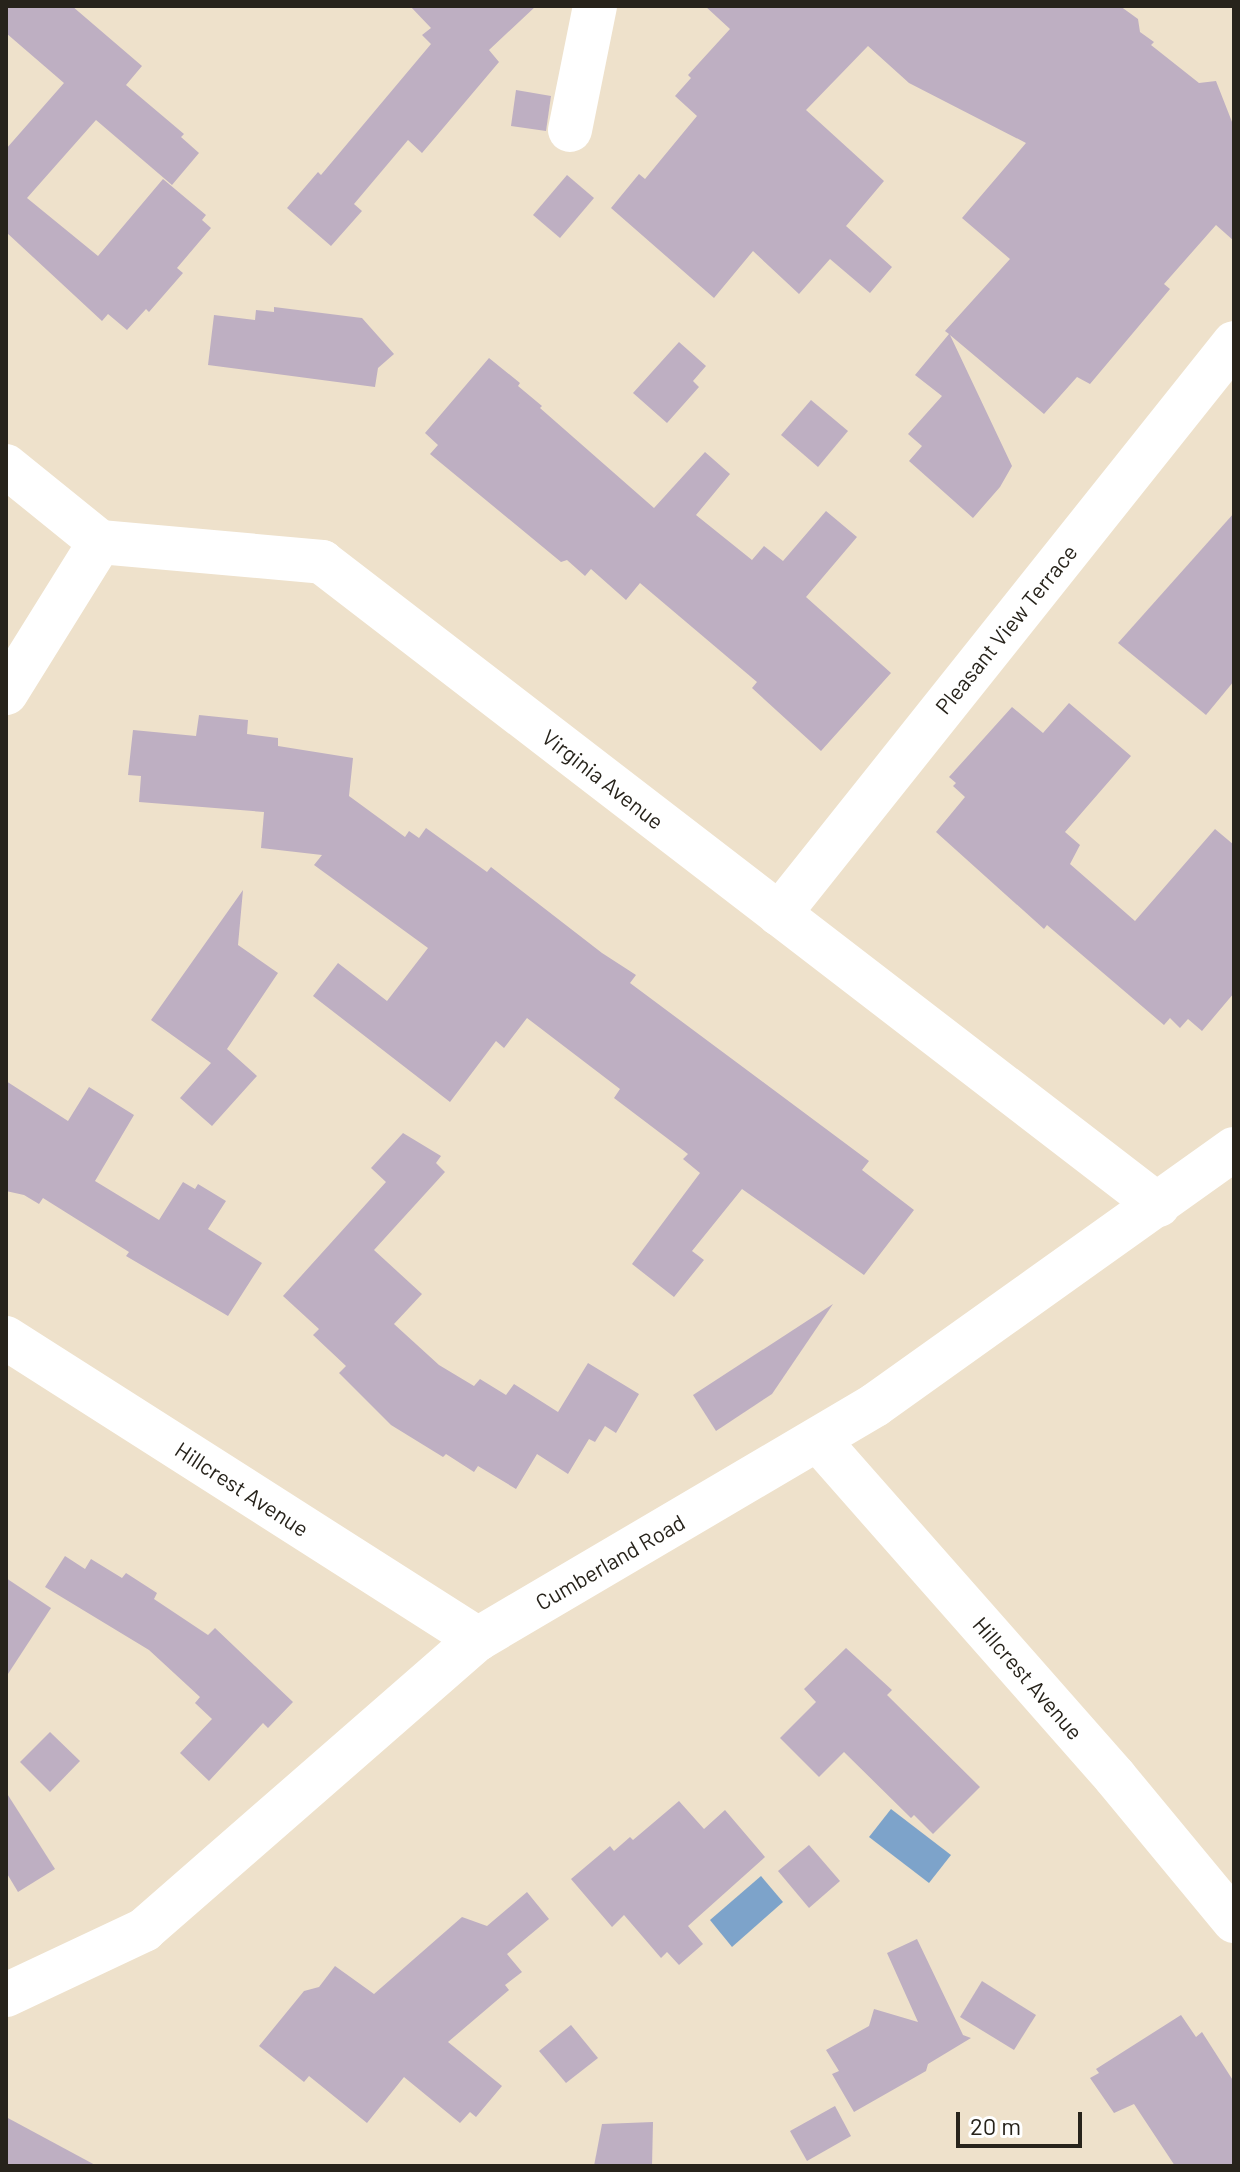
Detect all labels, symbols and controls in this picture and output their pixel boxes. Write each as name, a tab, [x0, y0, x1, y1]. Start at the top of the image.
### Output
street label: Pleasant View Terrace	[930, 539, 1082, 719]
street label: Virginia Avenue	[537, 723, 669, 835]
street label: Hillcrest Avenue	[170, 1436, 314, 1542]
street label: Cumberland Road	[531, 1509, 689, 1615]
street label: Hillcrest Avenue	[968, 1611, 1088, 1745]
scale bar	[960, 2096, 1086, 2146]
text: 20 m	[970, 2111, 1021, 2140]

